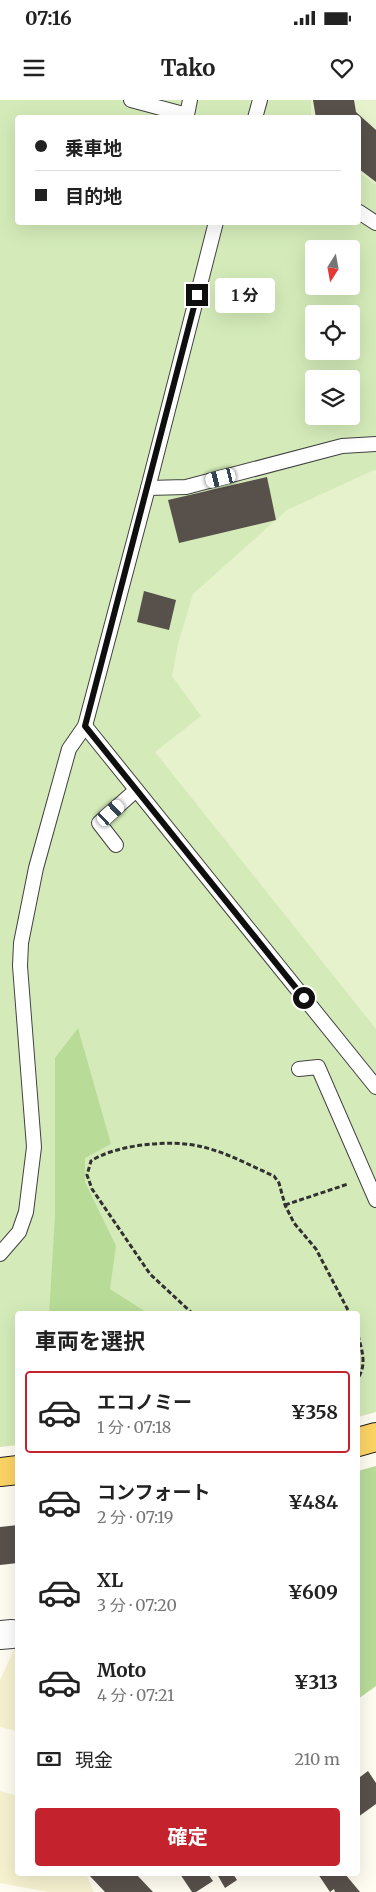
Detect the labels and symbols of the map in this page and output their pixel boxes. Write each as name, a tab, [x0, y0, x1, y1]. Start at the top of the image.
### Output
north arrow	[305, 240, 360, 295]
callout: 1 分	[214, 278, 274, 312]
route end	[186, 284, 208, 306]
car	[204, 467, 237, 489]
car	[94, 797, 127, 829]
route start	[293, 987, 315, 1009]

